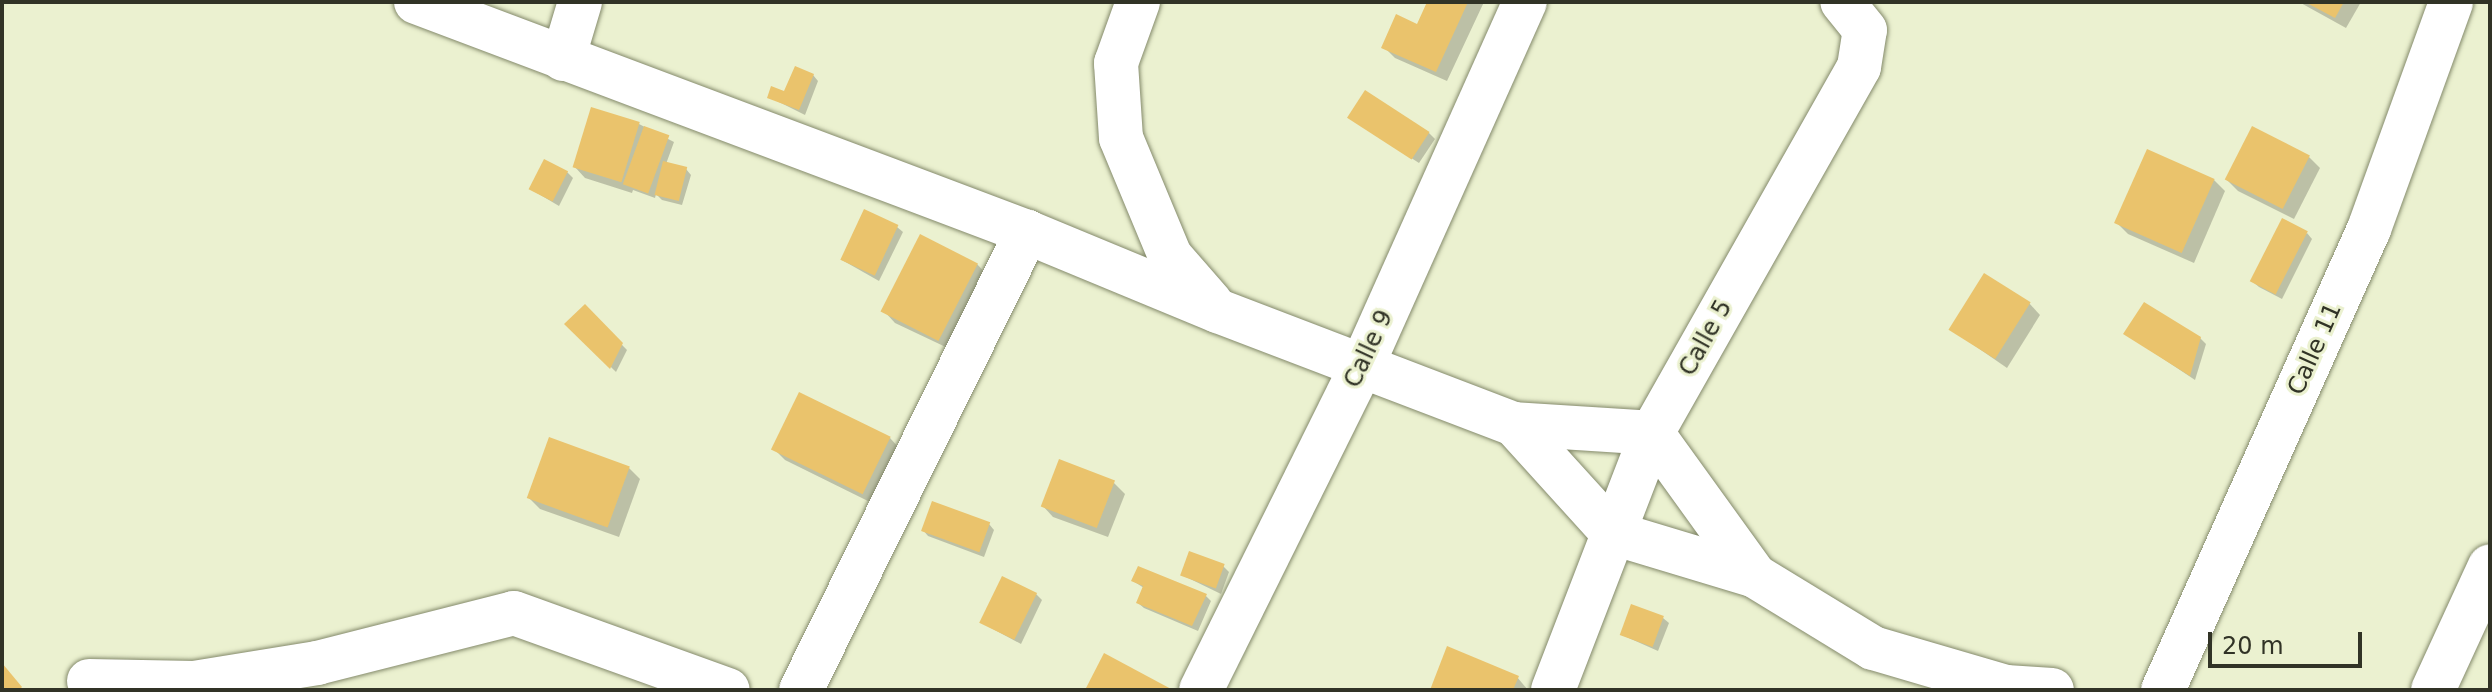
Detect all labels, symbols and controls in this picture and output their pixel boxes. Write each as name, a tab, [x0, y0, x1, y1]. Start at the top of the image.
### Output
street label: Calle 5	[1673, 295, 1739, 381]
street label: Calle 11	[2282, 299, 2348, 399]
street label: Calle 9	[1339, 306, 1399, 392]
scale bar	[2212, 616, 2366, 666]
text: 20 m	[2222, 632, 2284, 660]

